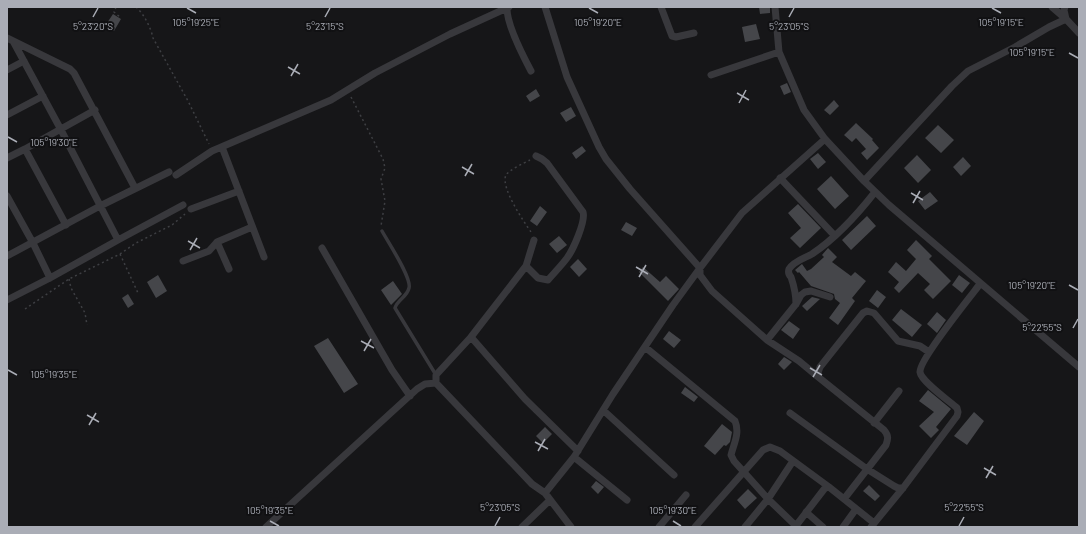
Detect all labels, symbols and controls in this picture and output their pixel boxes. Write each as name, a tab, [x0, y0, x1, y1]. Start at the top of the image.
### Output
text: 105°19'25"E	[172, 16, 220, 28]
text: 105°19'20"E	[574, 16, 622, 28]
text: 105°19'15"E	[978, 16, 1024, 28]
text: 5°23'20"S	[73, 20, 113, 32]
text: 5°23'15"S	[306, 20, 344, 32]
text: 5°23'05"S	[769, 20, 809, 32]
text: 105°19'15"E	[1009, 46, 1055, 58]
text: 105°19'30"E	[30, 136, 78, 148]
text: 105°19'20"E	[1008, 279, 1056, 291]
text: 5°22'55"S	[1022, 321, 1062, 333]
text: 105°19'35"E	[30, 368, 78, 380]
text: 5°23'05"S	[480, 501, 520, 513]
text: 5°22'55"S	[944, 501, 984, 513]
text: 105°19'35"E	[246, 504, 294, 516]
text: 105°19'30"E	[649, 504, 697, 516]

